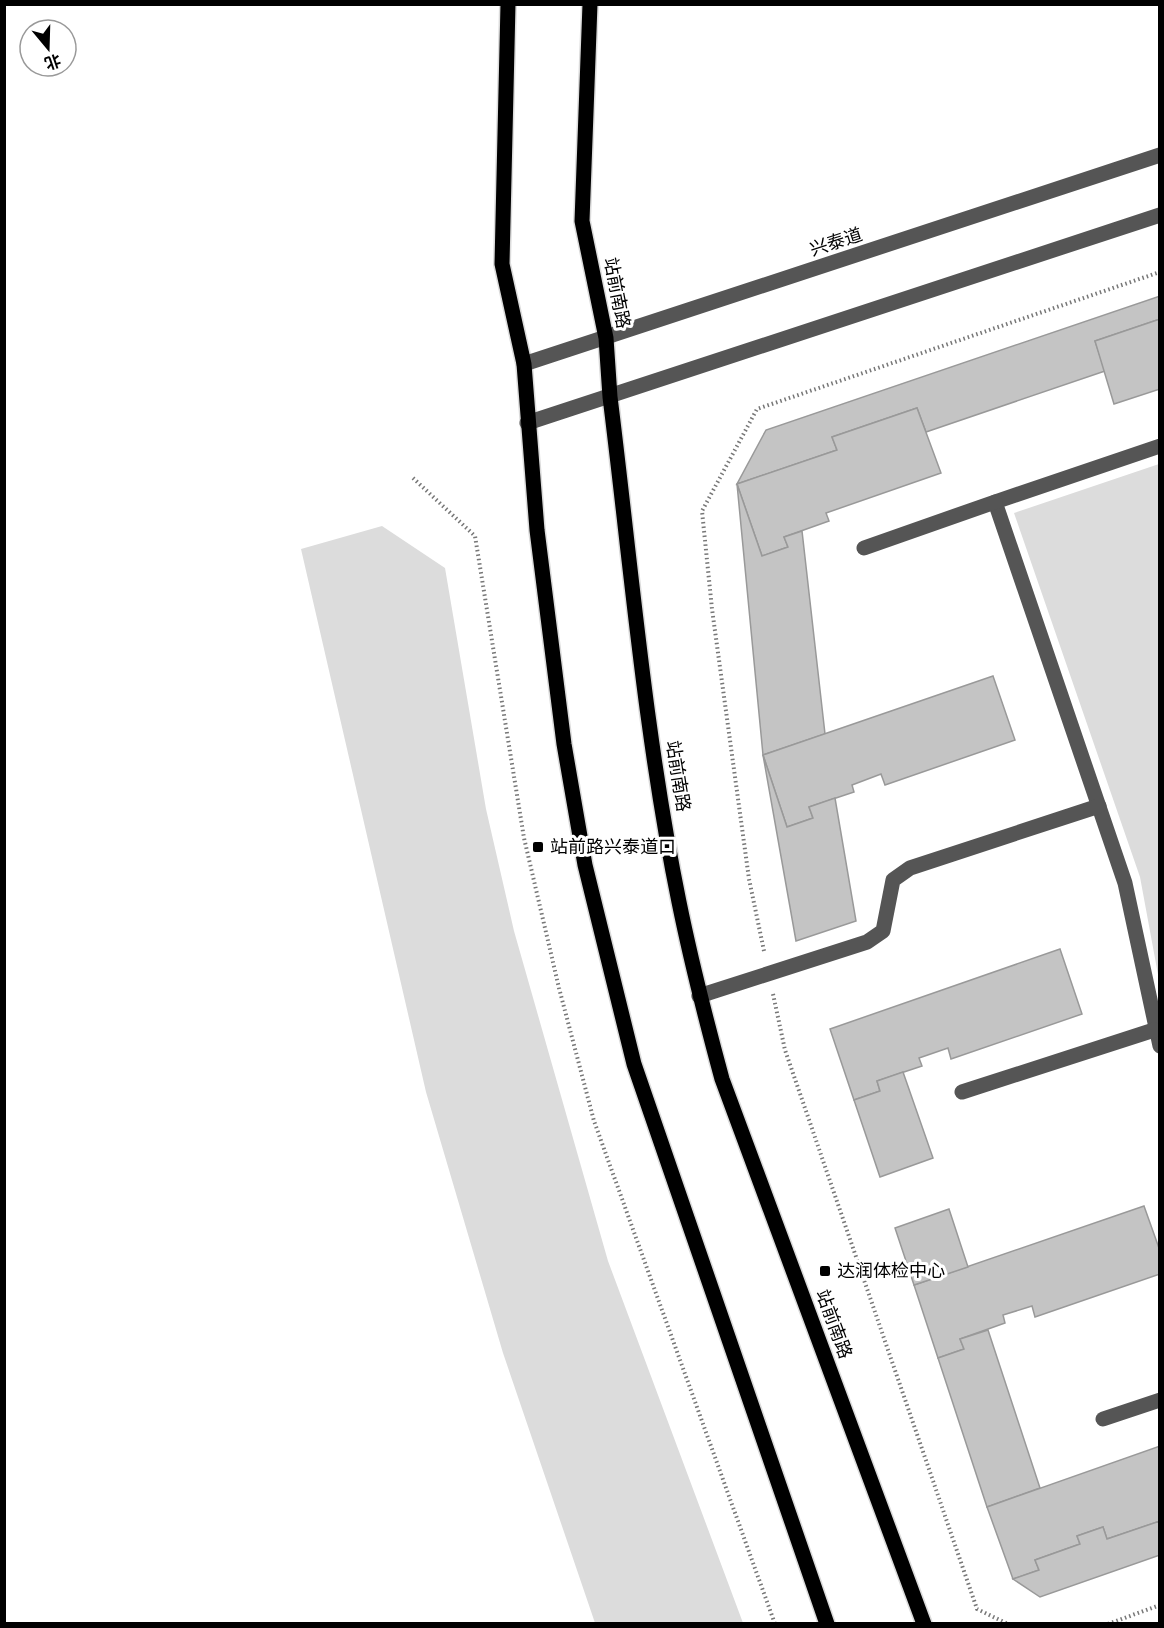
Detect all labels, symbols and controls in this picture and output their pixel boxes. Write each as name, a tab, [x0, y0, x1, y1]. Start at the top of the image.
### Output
north arrow	[18, 18, 78, 78]
text: 北	[42, 49, 63, 73]
street label: 兴泰道	[807, 223, 865, 261]
street label: 站前南路	[599, 256, 635, 330]
street label: 站前南路	[662, 739, 694, 813]
place label: 站前路兴泰道口	[550, 836, 676, 858]
marker: 站前路兴泰道口	[531, 840, 545, 854]
place label: 达润体检中心	[837, 1260, 945, 1282]
marker: 达润体检中心	[818, 1264, 832, 1278]
street label: 站前南路	[811, 1286, 857, 1362]

